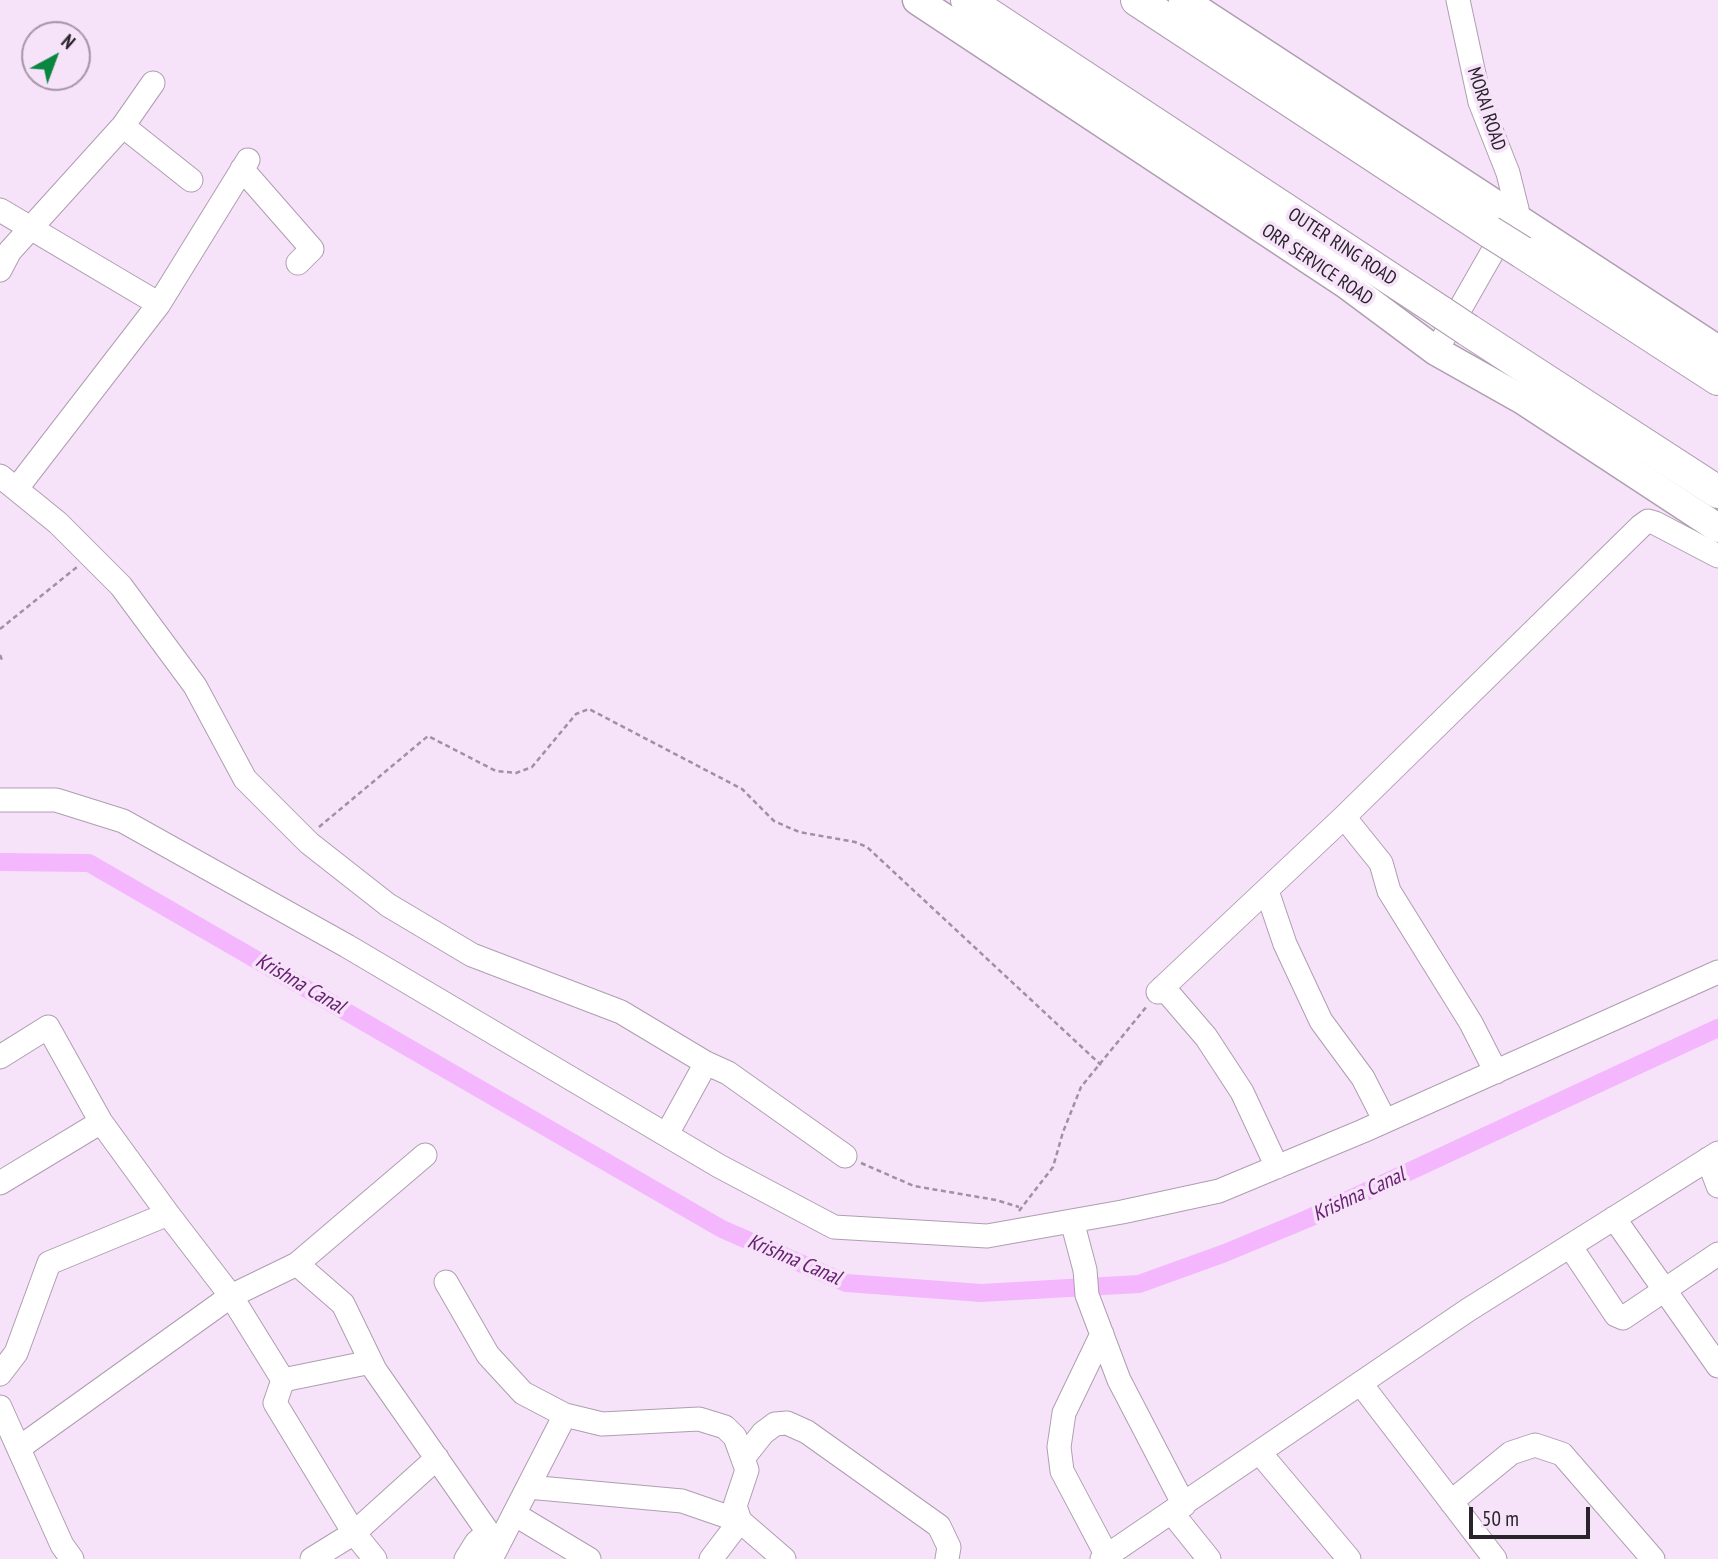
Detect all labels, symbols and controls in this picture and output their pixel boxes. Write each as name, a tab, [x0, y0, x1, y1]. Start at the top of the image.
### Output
north arrow	[21, 21, 91, 91]
text: N	[57, 29, 80, 54]
street label: MORAI ROAD	[1462, 64, 1510, 154]
street label: OUTER RING ROAD	[1283, 203, 1401, 291]
street label: ORR SERVICE ROAD	[1257, 219, 1377, 311]
water label: Krishna Canal	[251, 948, 349, 1020]
water label: Krishna Canal	[1309, 1163, 1409, 1227]
water label: Krishna Canal	[744, 1229, 844, 1291]
scale bar	[1473, 1492, 1594, 1536]
text: 50 m	[1482, 1505, 1519, 1532]

